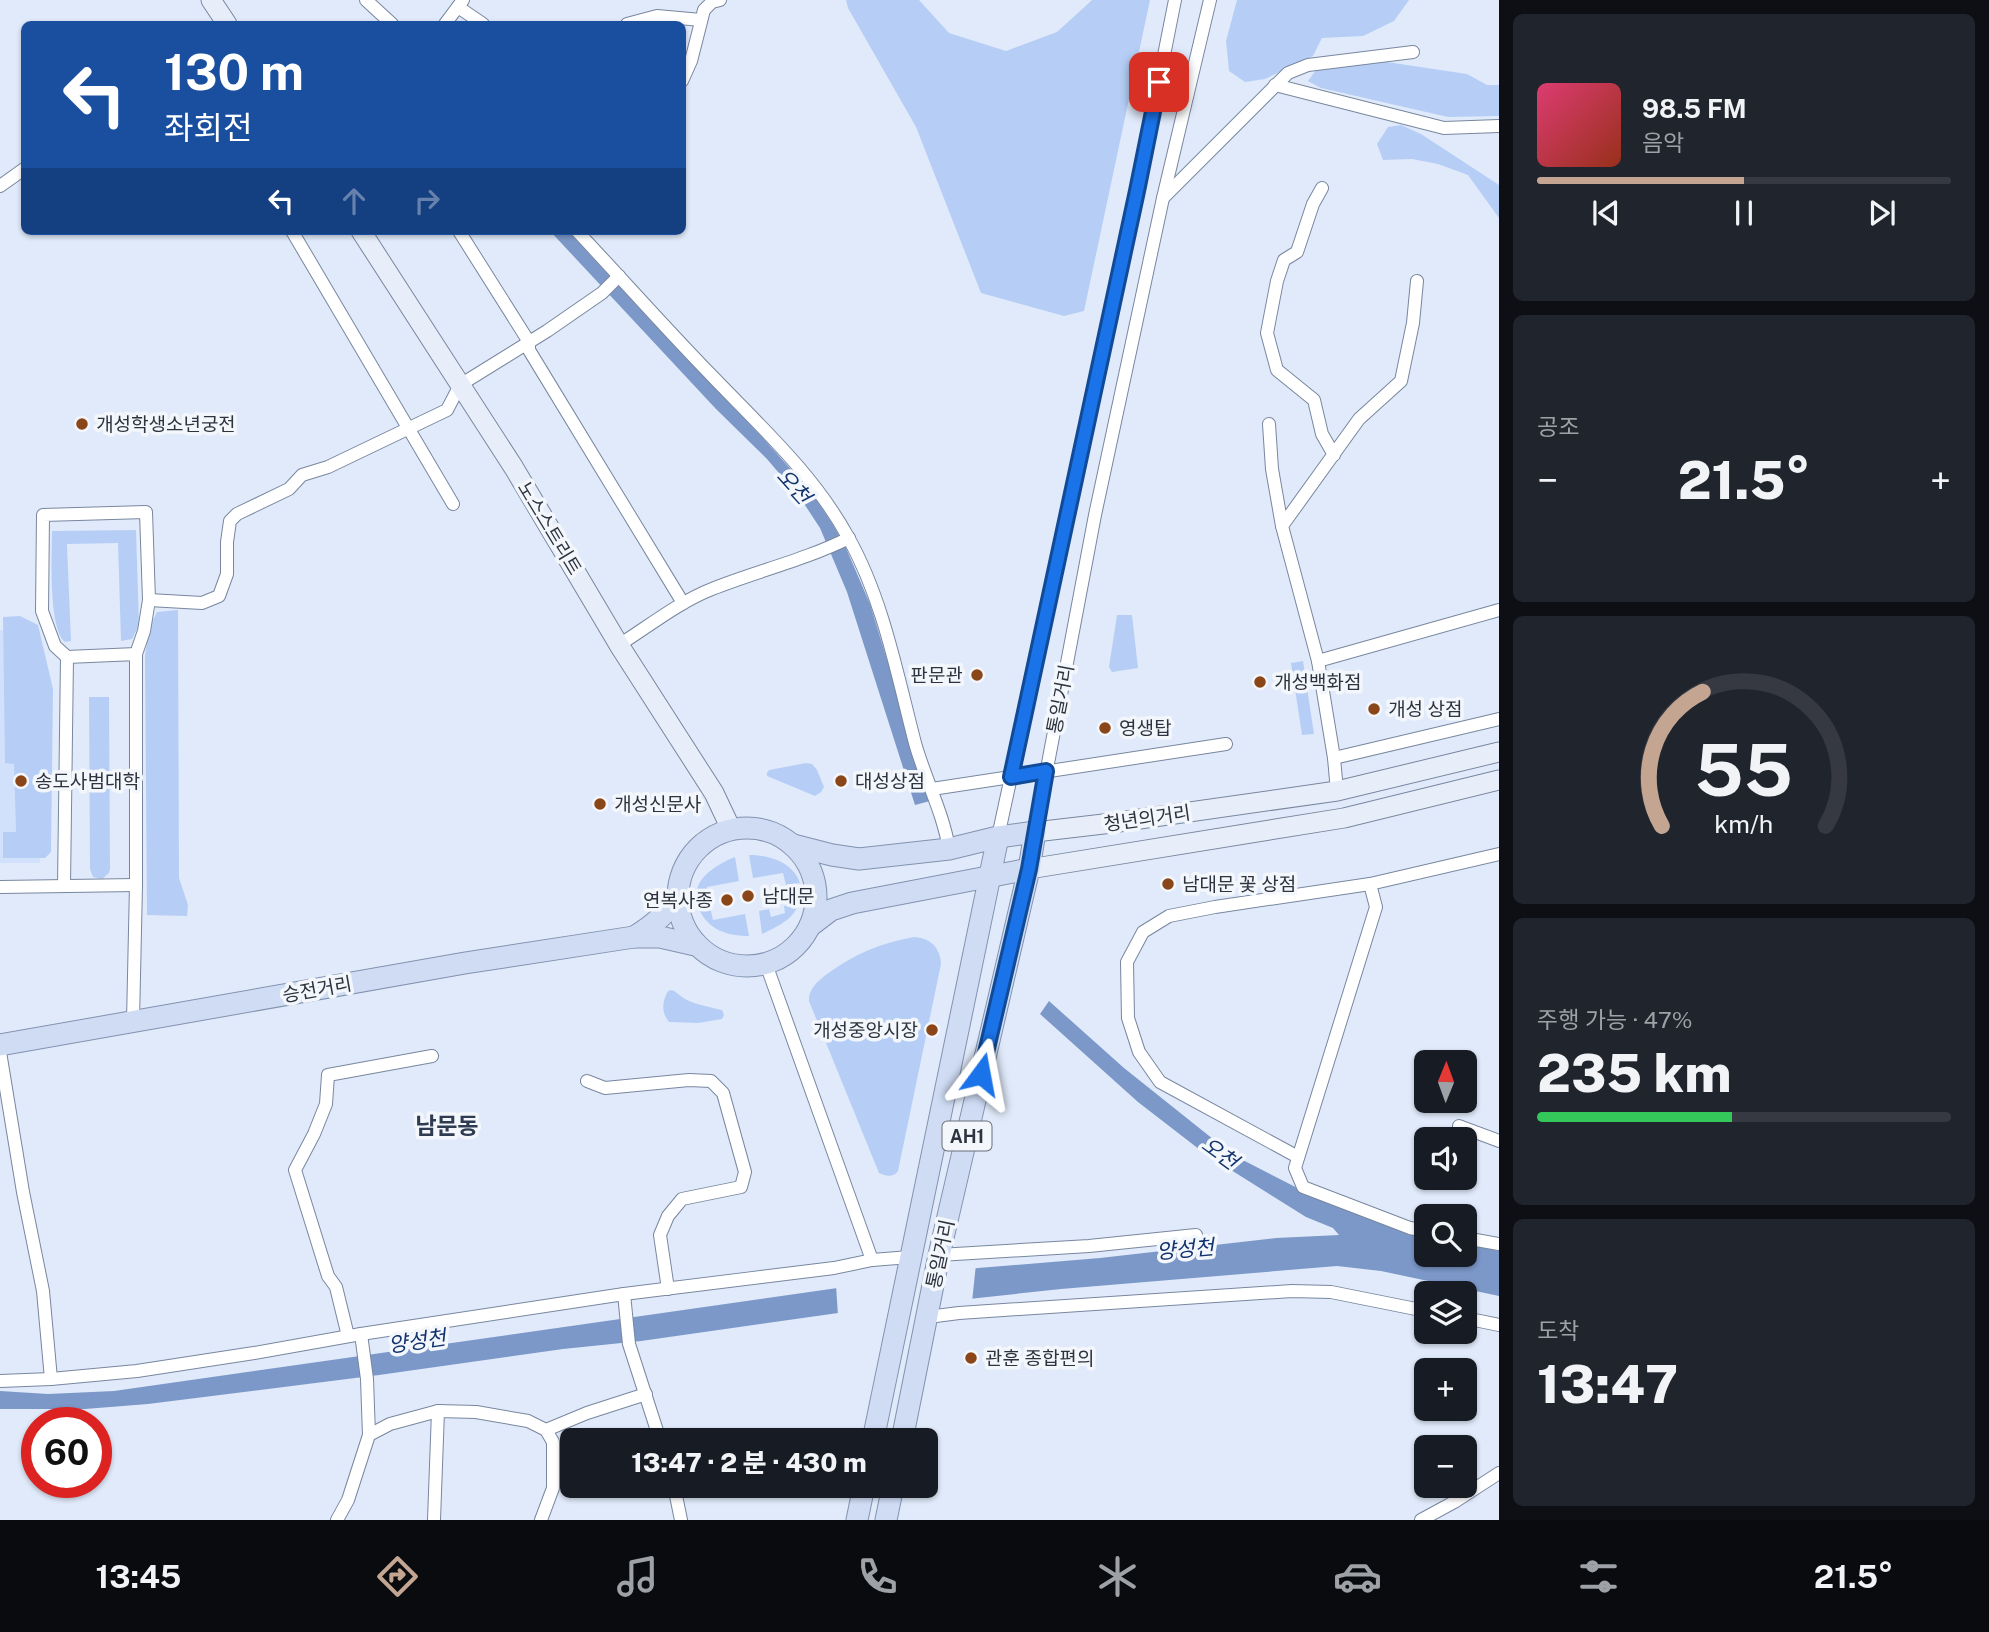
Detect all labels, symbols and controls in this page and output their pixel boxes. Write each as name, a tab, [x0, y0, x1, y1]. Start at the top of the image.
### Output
text: 130 m	[164, 43, 304, 101]
icon: left	[49, 49, 140, 140]
pin	[1129, 52, 1189, 112]
icon: arrive	[1140, 63, 1178, 101]
text: 98.5 FM	[1642, 93, 1747, 124]
text: 좌회전	[164, 109, 252, 146]
text: 음악	[1642, 129, 1684, 156]
icon: left	[262, 182, 300, 220]
icon: ahead	[335, 182, 373, 220]
icon: right	[408, 182, 446, 220]
icon: previous	[1587, 194, 1625, 232]
icon: pause	[1725, 194, 1763, 232]
icon: next	[1863, 194, 1901, 232]
place label: 개성학생소년궁전	[96, 413, 236, 435]
text: 공조	[1537, 413, 1579, 440]
marker: 개성학생소년궁전	[74, 416, 90, 432]
text: 21.5°	[1678, 450, 1810, 511]
text: −	[1537, 458, 1558, 503]
text: +	[1930, 458, 1951, 503]
water label: 오천	[772, 463, 818, 511]
street label: 노스스트리트	[514, 477, 586, 579]
street label: 통일거리	[1043, 663, 1077, 735]
place label: 판문관	[911, 664, 963, 686]
marker: 판문관	[969, 667, 985, 683]
place label: 개성백화점	[1274, 671, 1361, 693]
marker: 개성백화점	[1252, 674, 1268, 690]
place label: 개성 상점	[1388, 698, 1463, 720]
marker: 개성 상점	[1366, 701, 1382, 717]
place label: 영생탑	[1119, 717, 1172, 739]
marker: 영생탑	[1097, 720, 1113, 736]
text: 55	[1695, 727, 1793, 812]
place label: 송도사범대학	[35, 770, 140, 792]
place label: 대성상점	[855, 770, 925, 792]
marker: 송도사범대학	[13, 773, 29, 789]
marker: 대성상점	[833, 773, 849, 789]
place label: 개성신문사	[614, 793, 701, 815]
marker: 개성신문사	[592, 796, 608, 812]
street label: 청년의거리	[1102, 801, 1192, 835]
text: km/h	[1715, 809, 1773, 839]
place label: 남대문 꽃 상점	[1182, 873, 1296, 895]
marker: 남대문 꽃 상점	[1160, 876, 1176, 892]
place label: 남대문	[762, 885, 814, 907]
marker: 남대문	[740, 888, 756, 904]
place label: 연복사종	[643, 889, 713, 911]
marker: 연복사종	[719, 892, 735, 908]
street label: 승전거리	[281, 972, 353, 1006]
text: 주행 가능 · 47%	[1537, 1006, 1693, 1033]
place label: 개성중앙시장	[813, 1019, 918, 1041]
marker: 개성중앙시장	[924, 1022, 940, 1038]
position arrow	[944, 1037, 1018, 1111]
text: 235 km	[1537, 1043, 1731, 1104]
north arrow	[1414, 1050, 1477, 1113]
map controls	[1414, 1050, 1477, 1498]
district label: 남문동	[415, 1112, 479, 1139]
road number: AH1	[942, 1121, 992, 1150]
button: sound	[1414, 1127, 1477, 1190]
water label: 오천	[1197, 1132, 1245, 1176]
button: search	[1414, 1204, 1477, 1267]
street label: 통일거리	[922, 1218, 958, 1290]
water label: 양성천	[1155, 1234, 1218, 1264]
button: layers	[1414, 1281, 1477, 1344]
text: 도착	[1537, 1317, 1579, 1344]
water label: 양성천	[387, 1324, 450, 1357]
place label: 관훈 종합편의	[985, 1347, 1095, 1369]
marker: 관훈 종합편의	[963, 1350, 979, 1366]
text: 13:47	[1537, 1354, 1678, 1415]
button: +	[1414, 1358, 1477, 1421]
speed limit sign: 60	[21, 1407, 112, 1498]
button: −	[1414, 1435, 1477, 1498]
text: 13:47 · 2 분 · 430 m	[631, 1447, 867, 1478]
icon: directions	[373, 1552, 422, 1601]
icon: music	[613, 1552, 662, 1601]
icon: phone	[853, 1552, 902, 1601]
icon: climate	[1093, 1552, 1142, 1601]
icon: car	[1333, 1552, 1382, 1601]
icon: filters	[1574, 1552, 1623, 1601]
text: 13:45	[96, 1558, 181, 1595]
text: 21.5°	[1814, 1558, 1893, 1595]

